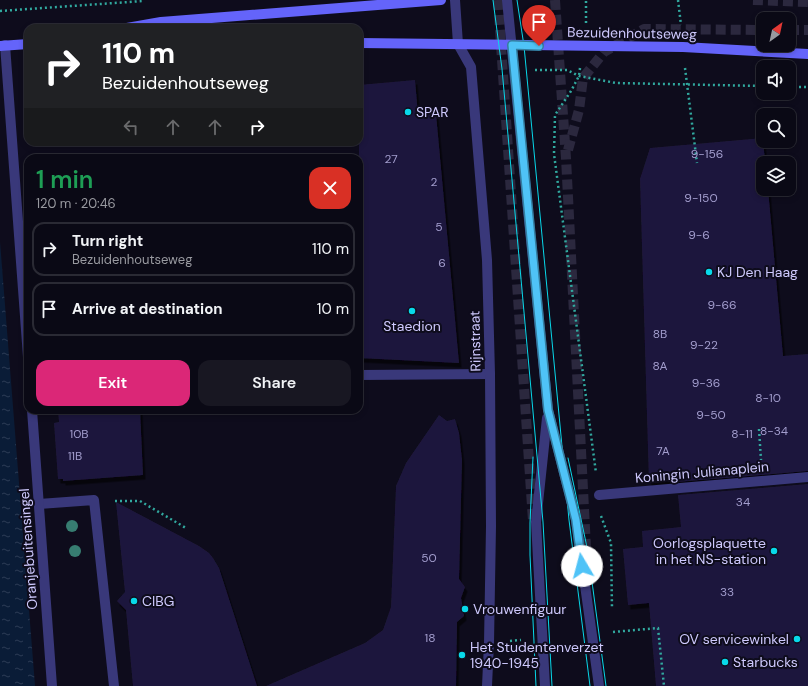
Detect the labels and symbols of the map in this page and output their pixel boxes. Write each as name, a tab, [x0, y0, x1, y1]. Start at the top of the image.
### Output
pin	[522, 5, 556, 46]
north arrow	[756, 12, 796, 52]
street label: Bezuidenhoutseweg	[567, 23, 697, 43]
place label: SPAR	[416, 103, 449, 121]
marker: SPAR	[403, 107, 413, 117]
house number: 9-156	[691, 146, 723, 162]
house number: 27	[384, 151, 398, 167]
house number: 2	[431, 174, 438, 190]
house number: 9-150	[684, 190, 718, 206]
house number: 5	[435, 219, 443, 235]
house number: 9-6	[688, 227, 710, 243]
house number: 6	[438, 255, 446, 271]
place label: KJ Den Haag	[717, 263, 798, 281]
marker: KJ Den Haag	[704, 267, 714, 277]
house number: 9-66	[707, 297, 737, 313]
marker: Staedion	[407, 306, 417, 316]
street label: Rijnstraat	[465, 310, 485, 372]
place label: Staedion	[383, 317, 441, 335]
house number: 8B	[653, 326, 667, 342]
house number: 9-22	[690, 337, 718, 353]
house number: 8A	[653, 358, 667, 374]
house number: 9-36	[692, 375, 720, 391]
house number: 8-10	[755, 390, 781, 406]
house number: 9-50	[696, 407, 726, 423]
house number: 8-34	[760, 423, 788, 439]
house number: 10B	[69, 426, 89, 442]
house number: 8-11	[731, 426, 753, 442]
house number: 7A	[656, 443, 670, 459]
house number: 11B	[68, 448, 82, 464]
street label: Koningin Julianaplein	[634, 457, 770, 487]
street label: Oranjebuitensingel	[15, 488, 41, 610]
house number: 34	[736, 494, 750, 510]
place label: Oorlogsplaquette in het NS-station	[653, 534, 766, 568]
position arrow	[561, 545, 603, 587]
marker: Oorlogsplaquette in het NS-station	[769, 546, 779, 556]
house number: 50	[421, 550, 437, 566]
house number: 33	[720, 584, 734, 600]
place label: CIBG	[142, 592, 174, 610]
marker: CIBG	[129, 596, 139, 606]
place label: Vrouwenfiguur	[473, 600, 567, 618]
marker: Vrouwenfiguur	[460, 604, 470, 614]
house number: 18	[424, 630, 436, 646]
place label: OV servicewinkel	[679, 630, 789, 648]
marker: OV servicewinkel	[792, 634, 802, 644]
place label: Het Studentenverzet 1940-1945	[470, 638, 604, 672]
marker: Het Studentenverzet 1940-1945	[457, 650, 467, 660]
place label: Starbucks	[733, 653, 798, 671]
marker: Starbucks	[720, 657, 730, 667]

